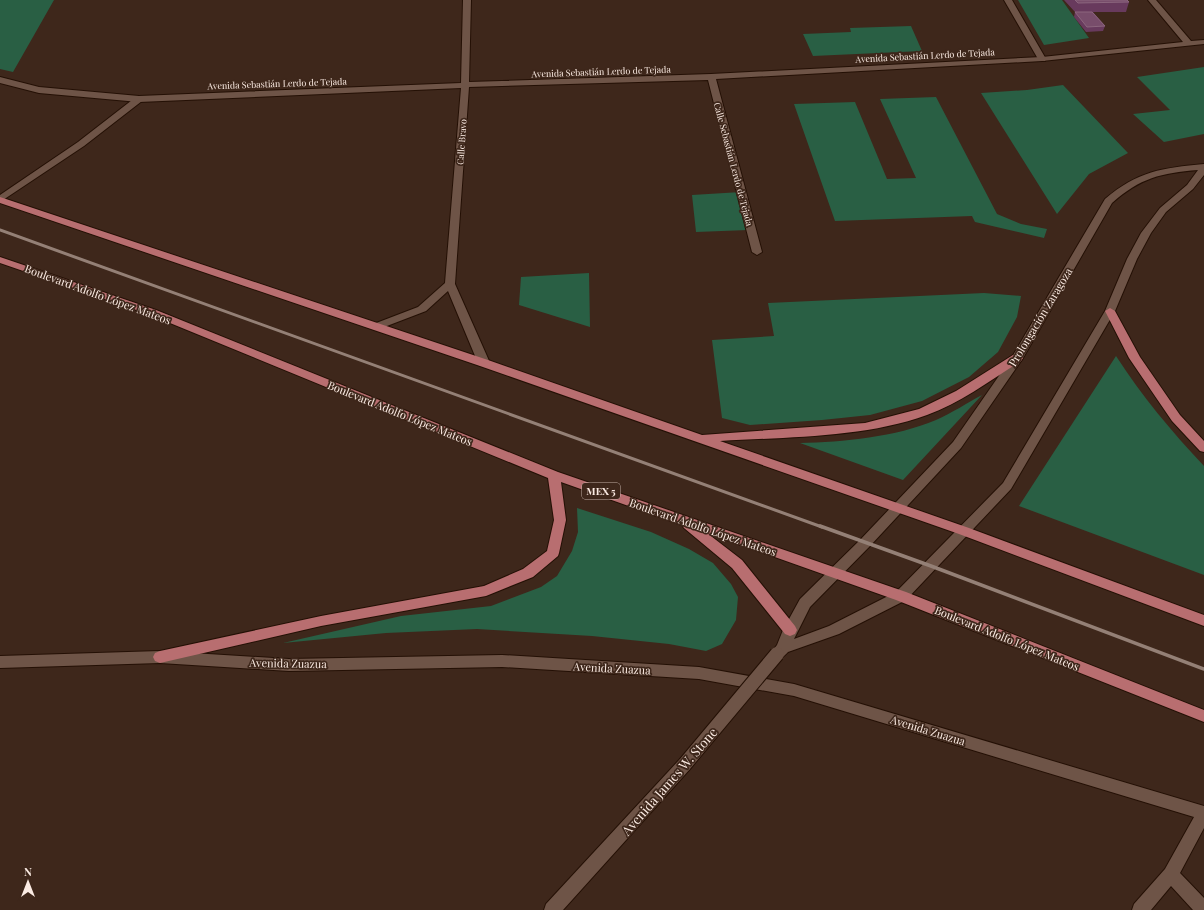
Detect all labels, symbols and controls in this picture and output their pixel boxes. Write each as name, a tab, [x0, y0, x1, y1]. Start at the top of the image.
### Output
street label: Avenida Sebastián Lerdo de Tejada	[854, 45, 995, 65]
street label: Avenida Sebastián Lerdo de Tejada	[530, 63, 671, 79]
street label: Avenida Sebastián Lerdo de Tejada	[206, 75, 347, 91]
street label: Calle Sebastián Lerdo de Tejada	[712, 101, 756, 228]
street label: Calle Bravo	[453, 119, 469, 165]
street label: Boulevard Adolfo López Mateos	[23, 261, 173, 327]
street label: Prolongación Zaragoza	[1005, 264, 1076, 369]
street label: Boulevard Adolfo López Mateos	[326, 377, 475, 449]
road number: MEX 5	[582, 483, 620, 499]
street label: Boulevard Adolfo López Mateos	[628, 495, 779, 559]
street label: Boulevard Adolfo López Mateos	[933, 602, 1082, 674]
street label: Avenida Zuazua	[248, 655, 327, 671]
street label: Avenida Zuazua	[572, 658, 652, 678]
street label: Avenida Zuazua	[888, 711, 968, 749]
street label: Avenida James W. Stone	[617, 723, 721, 839]
north arrow	[8, 862, 48, 902]
text: N	[24, 864, 32, 879]

